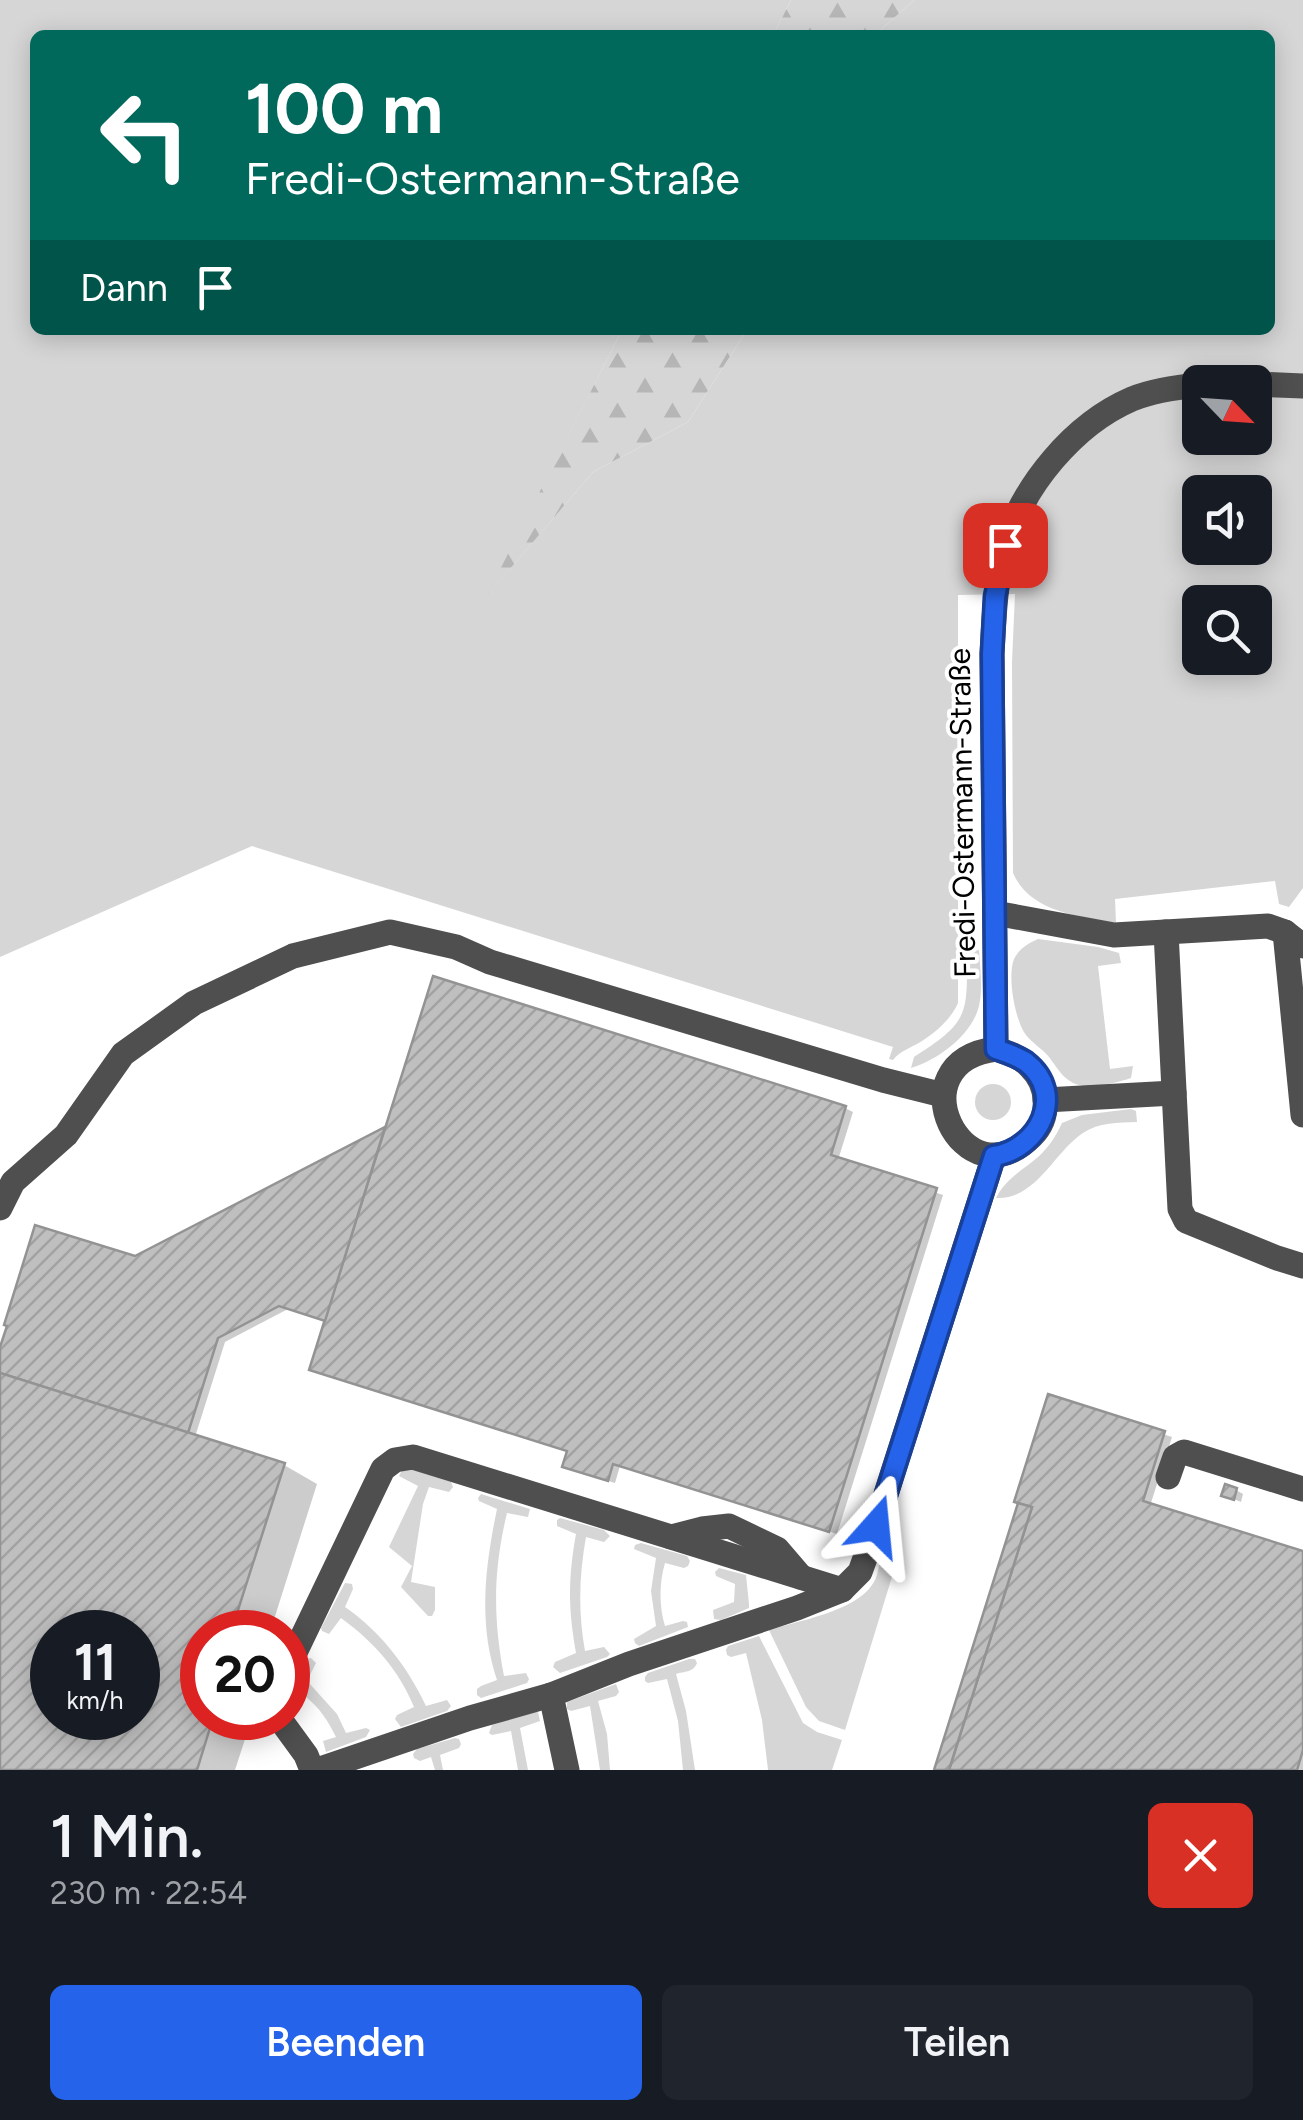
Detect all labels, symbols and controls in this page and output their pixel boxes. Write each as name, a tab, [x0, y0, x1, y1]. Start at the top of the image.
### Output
text: 100 m	[245, 66, 443, 151]
icon: left	[80, 70, 210, 200]
text: Fredi-Ostermann-Straße	[245, 151, 740, 205]
icon: arrive	[188, 260, 243, 315]
text: Dann	[80, 265, 168, 311]
north arrow	[1182, 365, 1272, 455]
map controls	[1182, 365, 1272, 675]
button: sound	[1182, 475, 1272, 565]
pin	[963, 503, 1048, 588]
icon: arrive	[978, 518, 1033, 573]
button: search	[1182, 585, 1272, 675]
street label: Fredi-Ostermann-Straße	[941, 648, 983, 978]
position arrow	[824, 1474, 928, 1578]
speed limit sign: 20	[180, 1610, 310, 1740]
text: 11	[74, 1632, 116, 1693]
text: km/h	[66, 1685, 124, 1715]
text: 1 Min.	[50, 1800, 204, 1872]
button: close	[1148, 1803, 1253, 1908]
text: 230 m · 22:54	[50, 1874, 247, 1912]
button: Beenden	[50, 1985, 642, 2100]
button: Teilen	[662, 1985, 1253, 2100]

